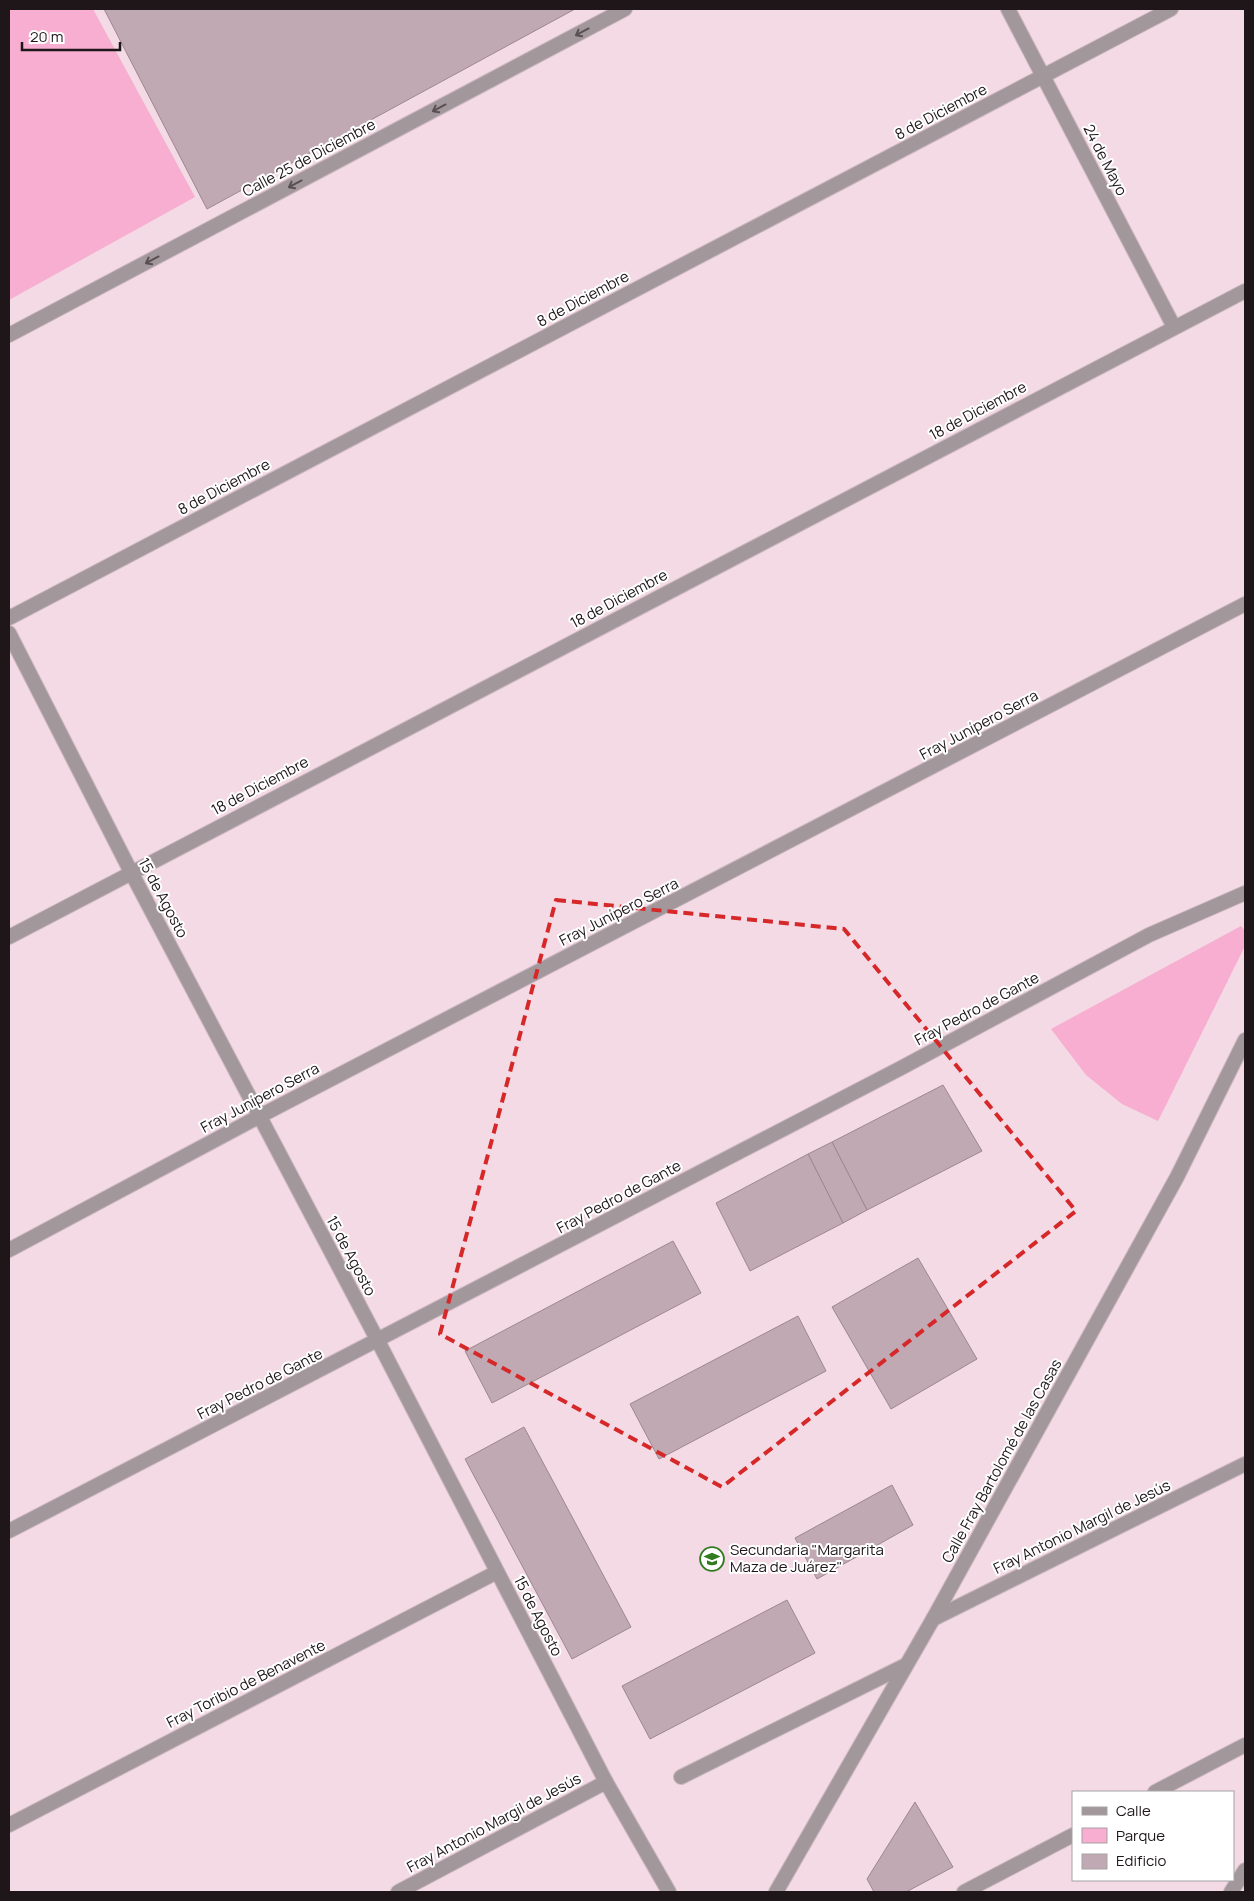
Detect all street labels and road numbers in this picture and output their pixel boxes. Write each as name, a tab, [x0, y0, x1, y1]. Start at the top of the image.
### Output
street label: 8 de Diciembre	[891, 78, 991, 145]
street label: Calle 25 de Diciembre	[238, 113, 379, 202]
street label: 24 de Mayo	[1078, 120, 1132, 199]
street label: 8 de Diciembre	[533, 265, 633, 332]
street label: 18 de Diciembre	[925, 376, 1030, 445]
street label: 8 de Diciembre	[174, 453, 274, 520]
street label: 18 de Diciembre	[566, 564, 671, 633]
street label: Fray Junípero Serra	[916, 684, 1042, 765]
street label: 18 de Diciembre	[207, 751, 312, 820]
street label: 15 de Agosto	[134, 854, 193, 942]
street label: Fray Junípero Serra	[555, 872, 682, 951]
street label: Fray Pedro de Gante	[911, 967, 1043, 1050]
street label: Fray Junípero Serra	[197, 1057, 323, 1138]
street label: Fray Pedro de Gante	[553, 1155, 685, 1238]
street label: 15 de Agosto	[322, 1212, 381, 1300]
street label: Fray Pedro de Gante	[193, 1343, 326, 1424]
street label: Calle Fray Bartolomé de las Casas	[937, 1355, 1067, 1567]
street label: Fray Antonio Margil de Jesús	[990, 1474, 1174, 1579]
street label: 15 de Agosto	[509, 1572, 568, 1660]
street label: Fray Toribio de Benavente	[163, 1634, 329, 1733]
street label: Fray Antonio Margil de Jesús	[403, 1768, 585, 1878]

